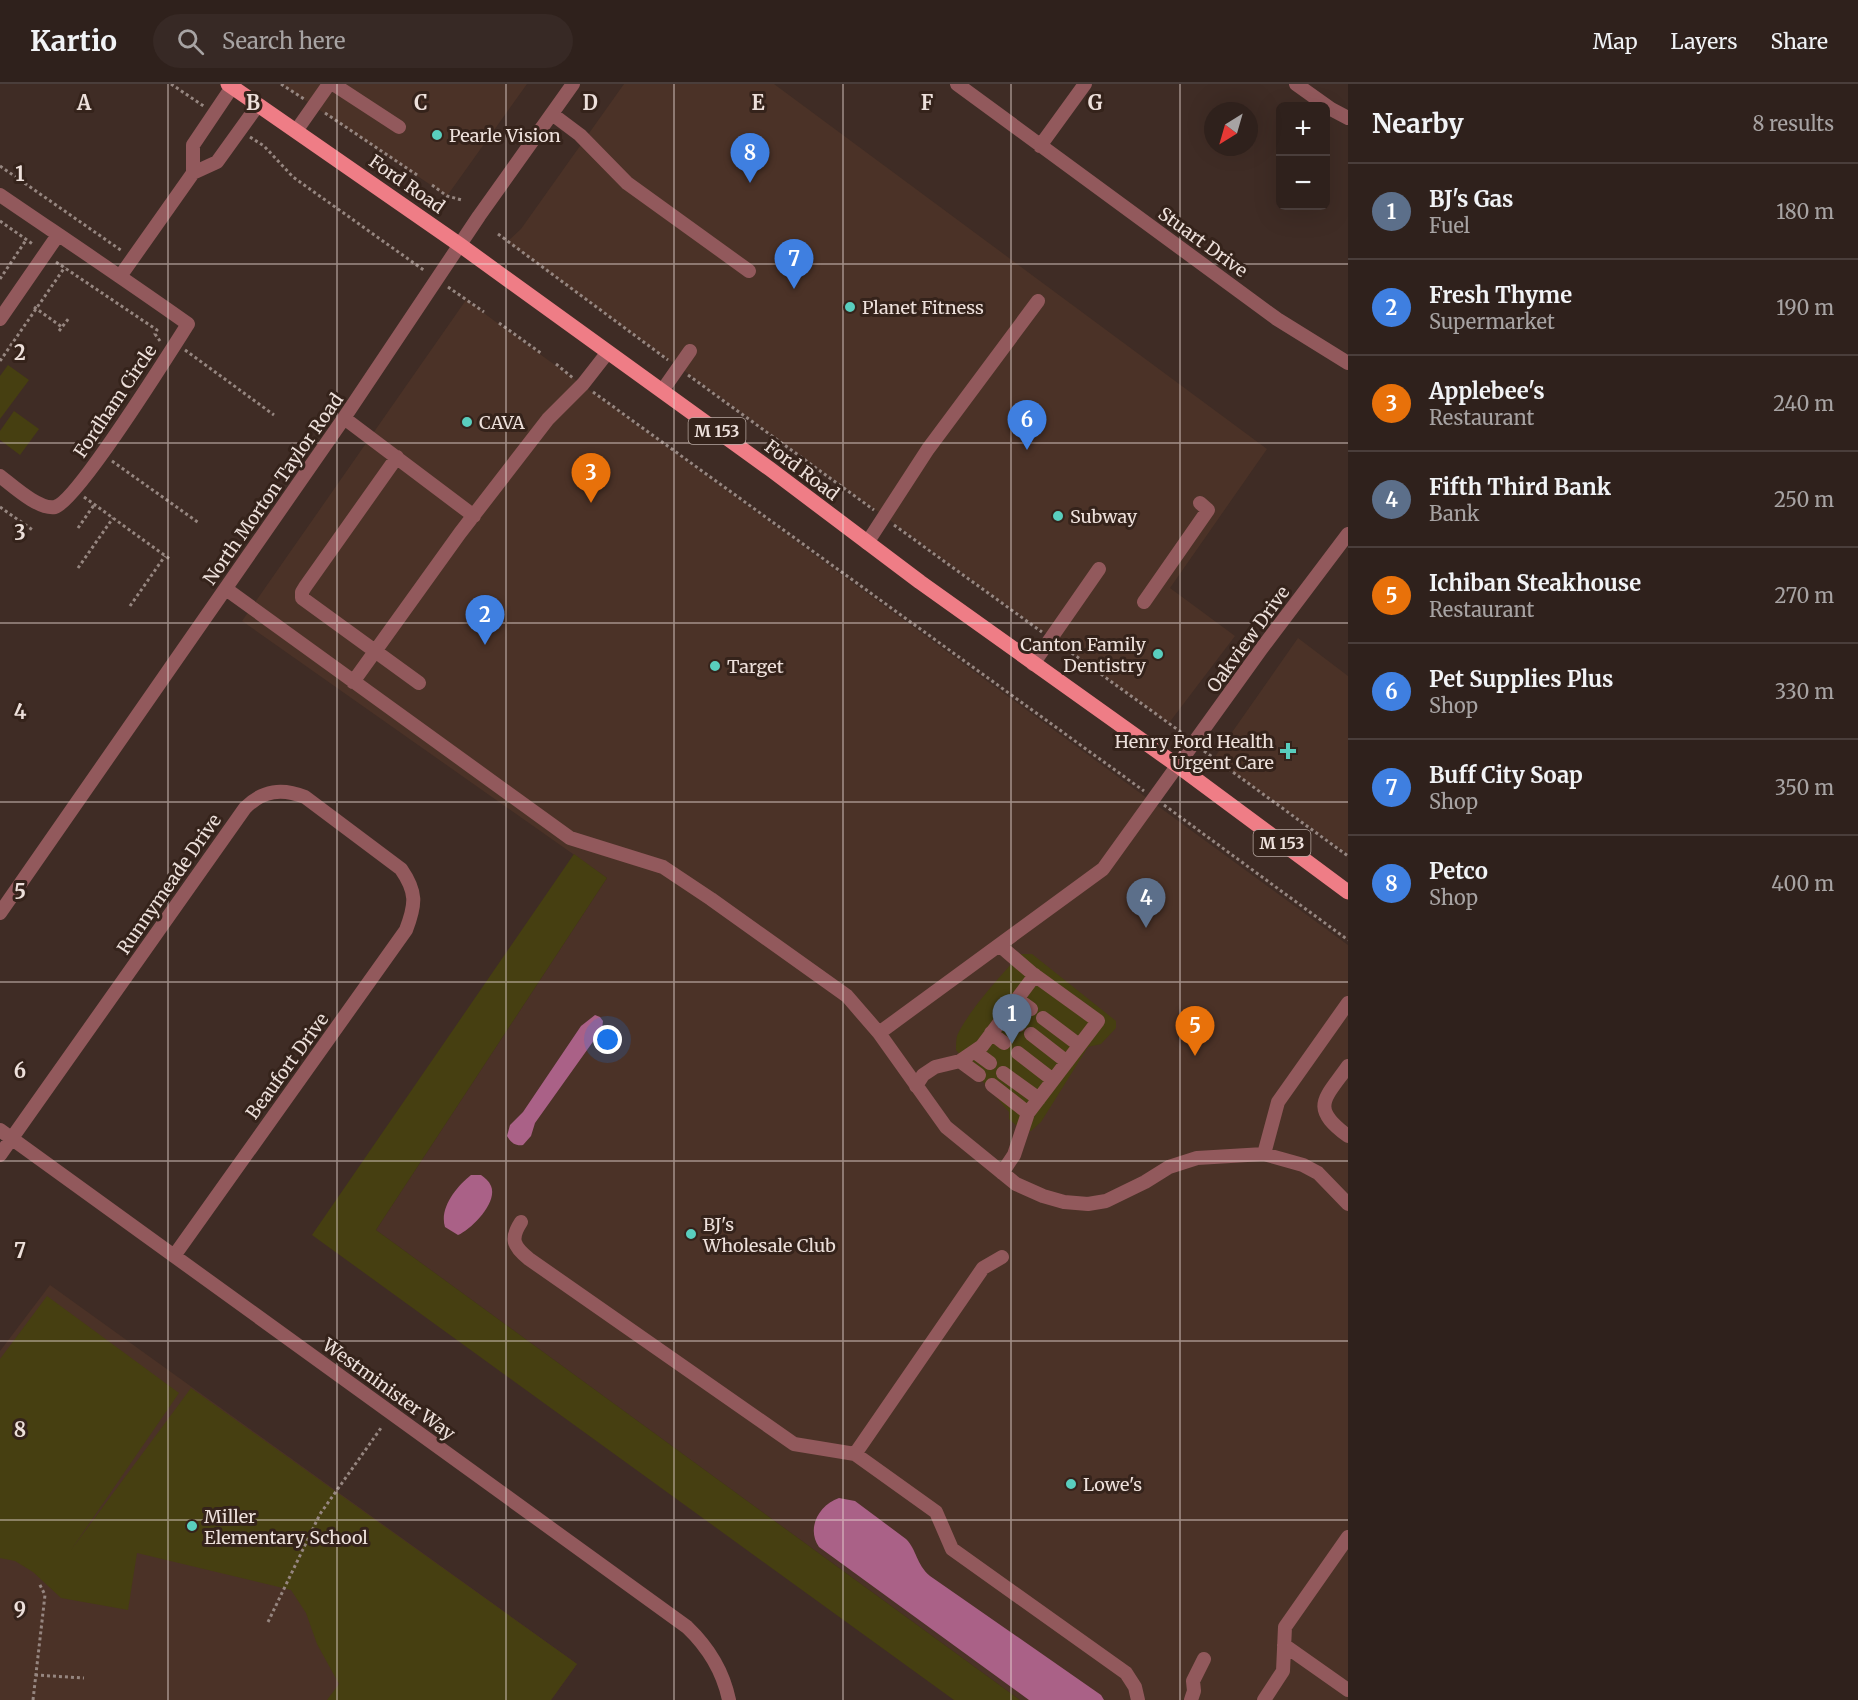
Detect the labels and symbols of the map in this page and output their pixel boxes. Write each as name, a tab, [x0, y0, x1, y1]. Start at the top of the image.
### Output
text: A	[76, 90, 92, 115]
text: B	[246, 90, 260, 115]
text: C	[414, 90, 428, 115]
text: D	[582, 90, 598, 115]
text: E	[751, 90, 765, 115]
text: F	[921, 90, 934, 115]
text: G	[1088, 90, 1103, 115]
north arrow	[1204, 102, 1258, 156]
place label: Pearle Vision	[449, 124, 561, 147]
marker: Pearle Vision	[430, 128, 444, 142]
pin: 8	[730, 134, 770, 183]
street label: Ford Road	[365, 150, 449, 218]
text: 1	[15, 161, 25, 186]
street label: Stuart Drive	[1154, 202, 1252, 282]
pin: 7	[774, 240, 814, 289]
place label: Planet Fitness	[862, 296, 984, 319]
marker: Planet Fitness	[843, 300, 857, 314]
text: 2	[14, 340, 26, 365]
street label: Fordham Circle	[69, 340, 161, 462]
street label: North Morton Taylor Road	[198, 389, 348, 589]
pin: 6	[1008, 400, 1046, 450]
place label: CAVA	[479, 411, 525, 434]
marker: CAVA	[460, 415, 474, 429]
road number: M 153	[688, 418, 746, 444]
street label: Ford Road	[760, 435, 844, 505]
pin: 3	[572, 454, 610, 503]
place label: Subway	[1070, 505, 1138, 528]
marker: Subway	[1051, 509, 1065, 523]
text: 3	[14, 520, 26, 545]
street label: Oakview Drive	[1202, 581, 1294, 697]
pin: 2	[466, 596, 504, 645]
place label: Canton Family Dentistry	[1020, 633, 1147, 677]
marker: Canton Family Dentistry	[1151, 647, 1165, 661]
place label: Target	[727, 655, 784, 678]
marker: Target	[708, 659, 722, 673]
text: 4	[14, 699, 27, 724]
place label: Henry Ford Health Urgent Care	[1115, 730, 1274, 774]
marker: Henry Ford Health Urgent Care	[1279, 742, 1297, 760]
street label: Runnymeade Drive	[112, 809, 226, 959]
road number: M 153	[1254, 830, 1310, 856]
pin: 4	[1126, 878, 1166, 928]
text: 5	[14, 879, 26, 904]
pin: 1	[992, 994, 1032, 1044]
pin: 5	[1176, 1006, 1214, 1056]
street label: Beaufort Drive	[241, 1008, 333, 1124]
your location	[593, 1025, 622, 1054]
text: 6	[14, 1058, 26, 1083]
place label: BJ's Wholesale Club	[702, 1213, 836, 1257]
marker: BJ's Wholesale Club	[684, 1227, 698, 1241]
text: 7	[14, 1238, 26, 1263]
street label: Westminister Way	[317, 1333, 460, 1445]
text: 8	[14, 1417, 26, 1442]
place label: Lowe's	[1083, 1473, 1142, 1496]
marker: Lowe's	[1064, 1477, 1078, 1491]
place label: Miller Elementary School	[204, 1505, 368, 1549]
marker: Miller Elementary School	[185, 1519, 199, 1533]
text: 9	[14, 1597, 26, 1622]

